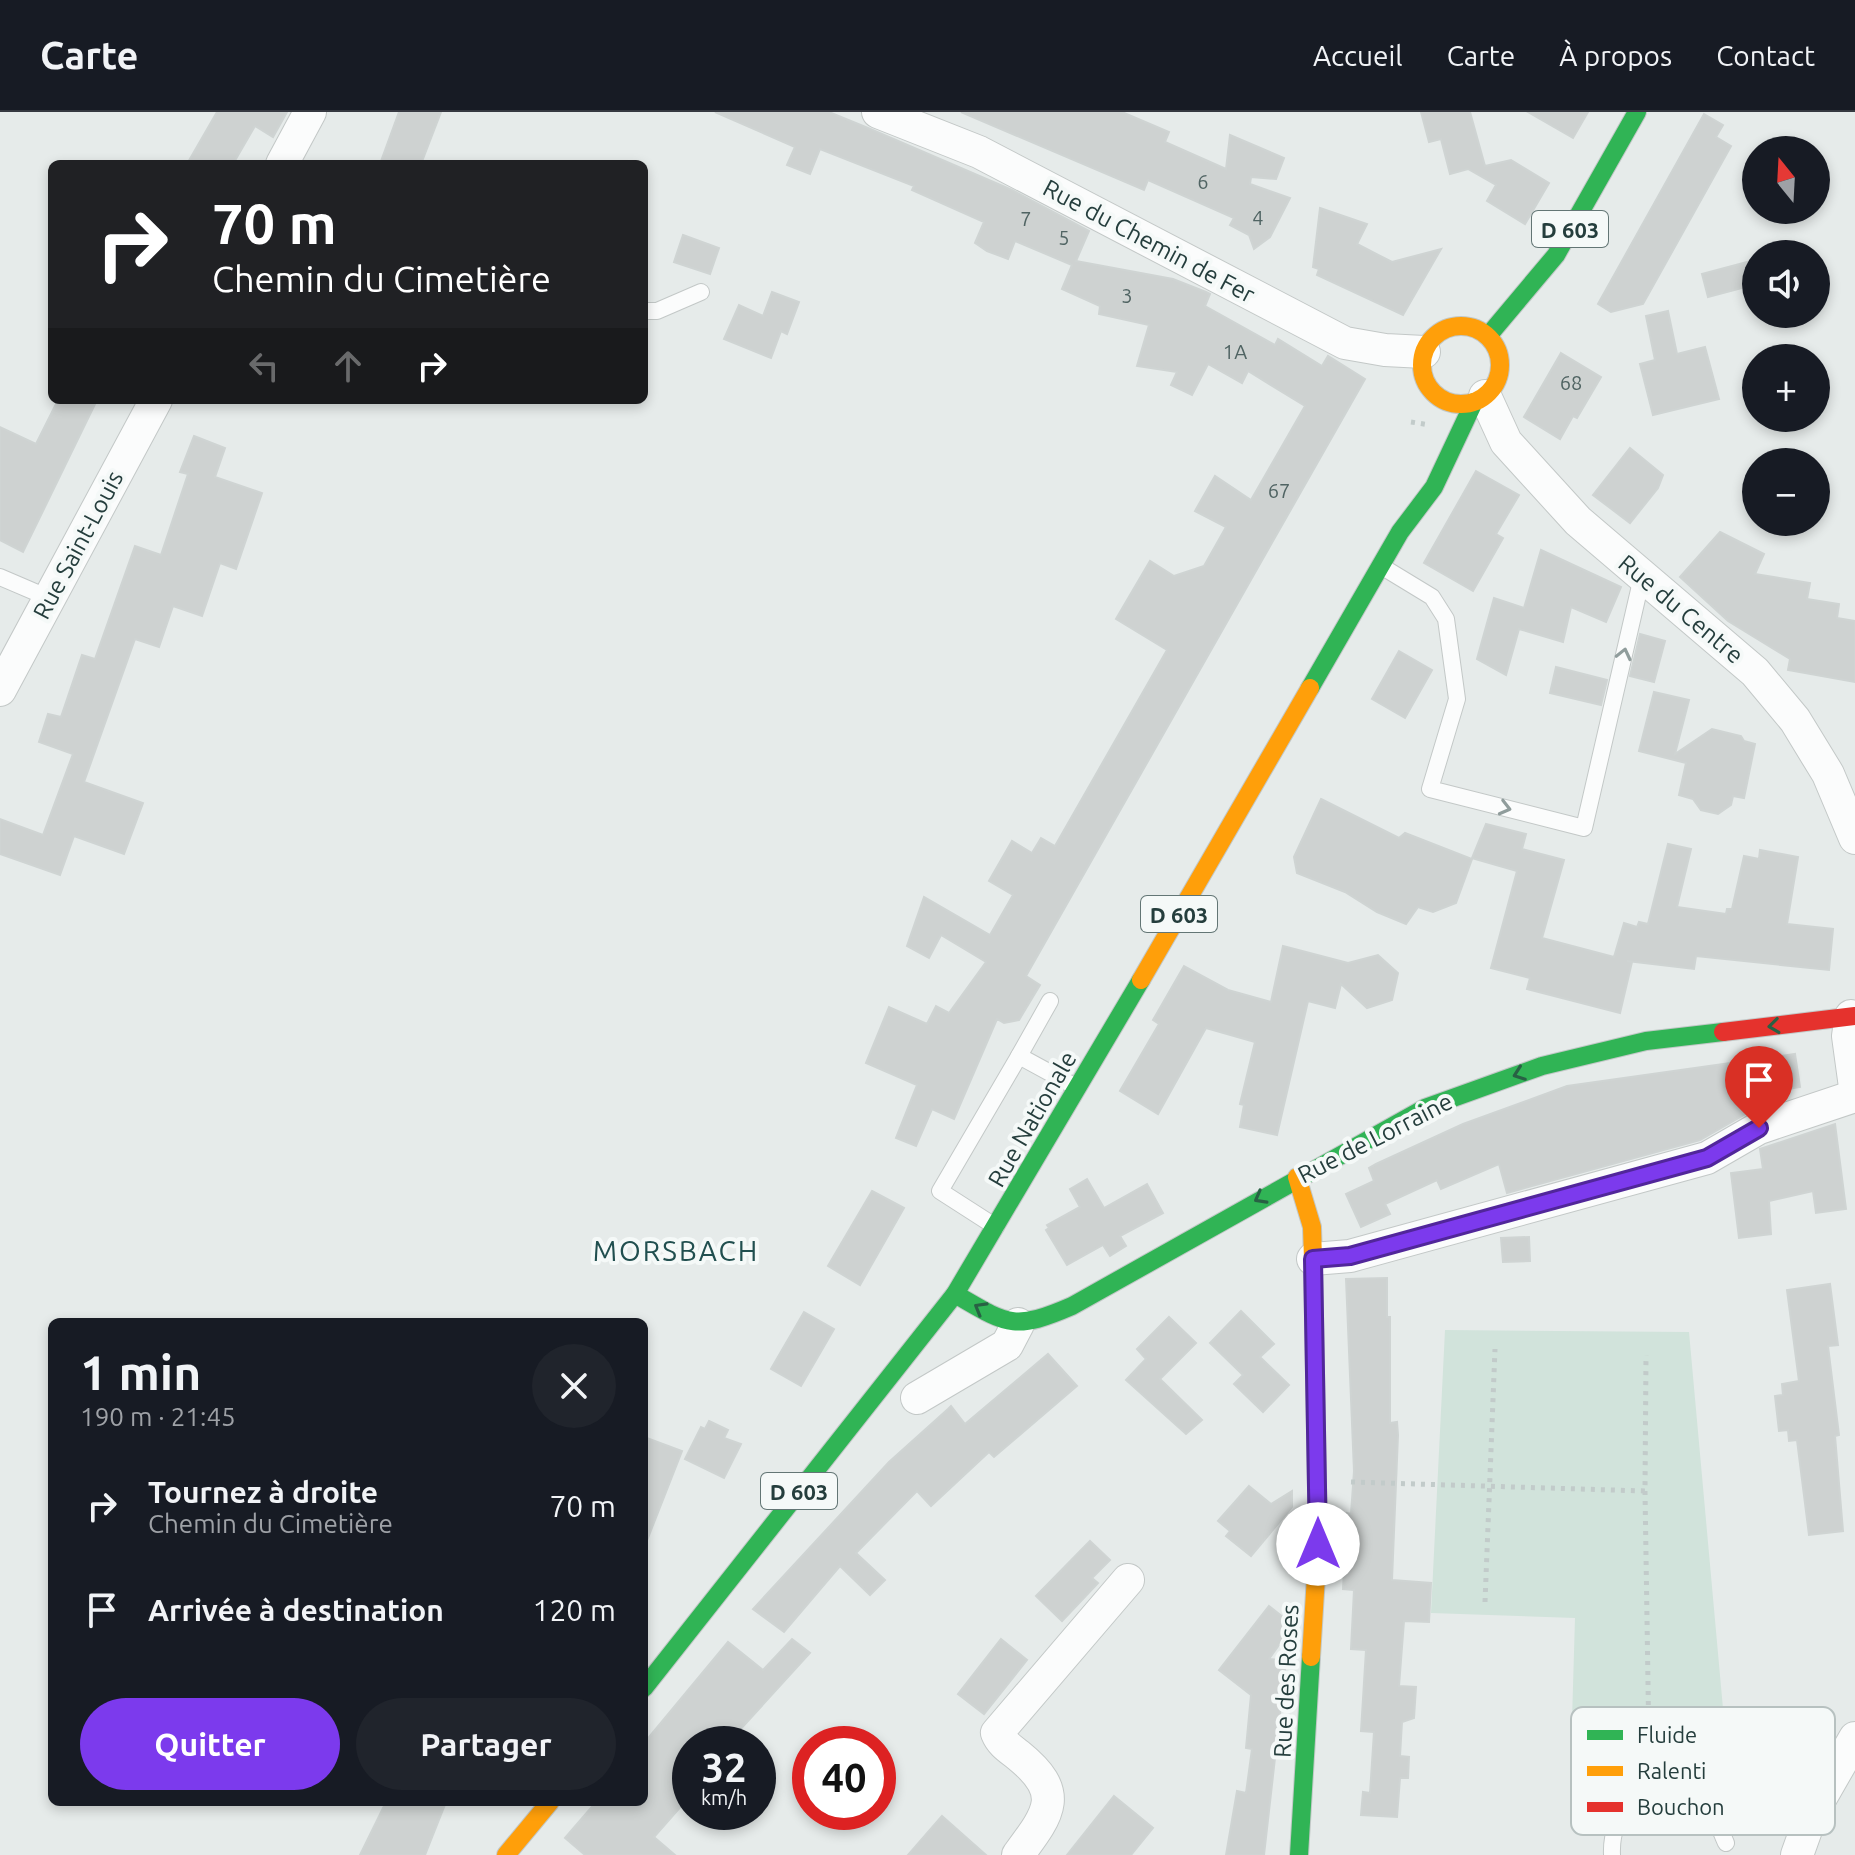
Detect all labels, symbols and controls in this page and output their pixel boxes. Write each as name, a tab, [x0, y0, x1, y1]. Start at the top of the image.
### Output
text: Carte	[40, 34, 139, 76]
text: Accueil	[1313, 40, 1403, 71]
text: Carte	[1447, 40, 1515, 71]
text: À propos	[1559, 40, 1672, 71]
text: Contact	[1716, 40, 1815, 71]
north arrow	[1742, 136, 1830, 224]
map controls	[1742, 136, 1830, 536]
house number: 6	[1197, 170, 1209, 193]
street label: Rue du Chemin de Fer	[1039, 174, 1259, 308]
icon: right	[80, 192, 184, 296]
text: 70 m	[212, 192, 337, 255]
house number: 4	[1252, 206, 1264, 229]
house number: 7	[1020, 207, 1032, 230]
road number: D 603	[1532, 211, 1608, 247]
house number: 5	[1058, 226, 1070, 249]
button: sound	[1742, 240, 1830, 328]
text: Chemin du Cimetière	[212, 258, 551, 299]
house number: 3	[1121, 284, 1133, 307]
house number: 1A	[1223, 340, 1247, 363]
icon: left	[242, 344, 286, 388]
icon: ahead	[326, 344, 370, 388]
icon: right	[410, 344, 454, 388]
button: +	[1742, 344, 1830, 432]
house number: 68	[1560, 371, 1582, 394]
button: −	[1742, 448, 1830, 536]
street label: Rue Saint-Louis	[28, 466, 128, 624]
house number: 67	[1268, 479, 1290, 502]
street label: Rue du Centre	[1613, 549, 1749, 669]
one-way arrow	[1615, 648, 1632, 661]
one-way arrow	[1498, 799, 1512, 816]
road number: D 603	[1141, 896, 1217, 932]
one-way arrow	[1767, 1017, 1780, 1034]
pin	[1725, 1046, 1793, 1128]
street label: Rue Nationale	[982, 1047, 1082, 1191]
icon: arrive	[1737, 1058, 1781, 1102]
one-way arrow	[1513, 1064, 1527, 1081]
street label: Rue de Lorraine	[1293, 1087, 1457, 1189]
one-way arrow	[1254, 1188, 1268, 1204]
district label: MORSBACH	[593, 1235, 759, 1266]
one-way arrow	[975, 1302, 989, 1318]
button: close	[532, 1344, 616, 1428]
text: 1 min	[80, 1345, 201, 1399]
text: 190 m · 21:45	[80, 1402, 236, 1431]
road number: D 603	[761, 1473, 837, 1509]
text: Tournez à droite	[148, 1475, 378, 1509]
icon: right	[80, 1484, 124, 1528]
text: 70 m	[549, 1489, 616, 1523]
position arrow	[1276, 1502, 1360, 1586]
text: Chemin du Cimetière	[148, 1509, 393, 1538]
icon: arrive	[80, 1588, 124, 1632]
text: Arrivée à destination	[148, 1593, 444, 1627]
text: 120 m	[532, 1593, 616, 1627]
street label: Rue des Roses	[1268, 1604, 1304, 1758]
button: Quitter	[80, 1698, 340, 1790]
button: Partager	[356, 1698, 616, 1790]
legend	[1571, 1707, 1835, 1835]
text: Fluide	[1637, 1722, 1697, 1747]
speed limit sign: 40	[792, 1726, 896, 1830]
text: 32	[701, 1745, 747, 1790]
text: Ralenti	[1637, 1758, 1706, 1783]
text: km/h	[701, 1786, 747, 1809]
text: Bouchon	[1637, 1794, 1725, 1819]

